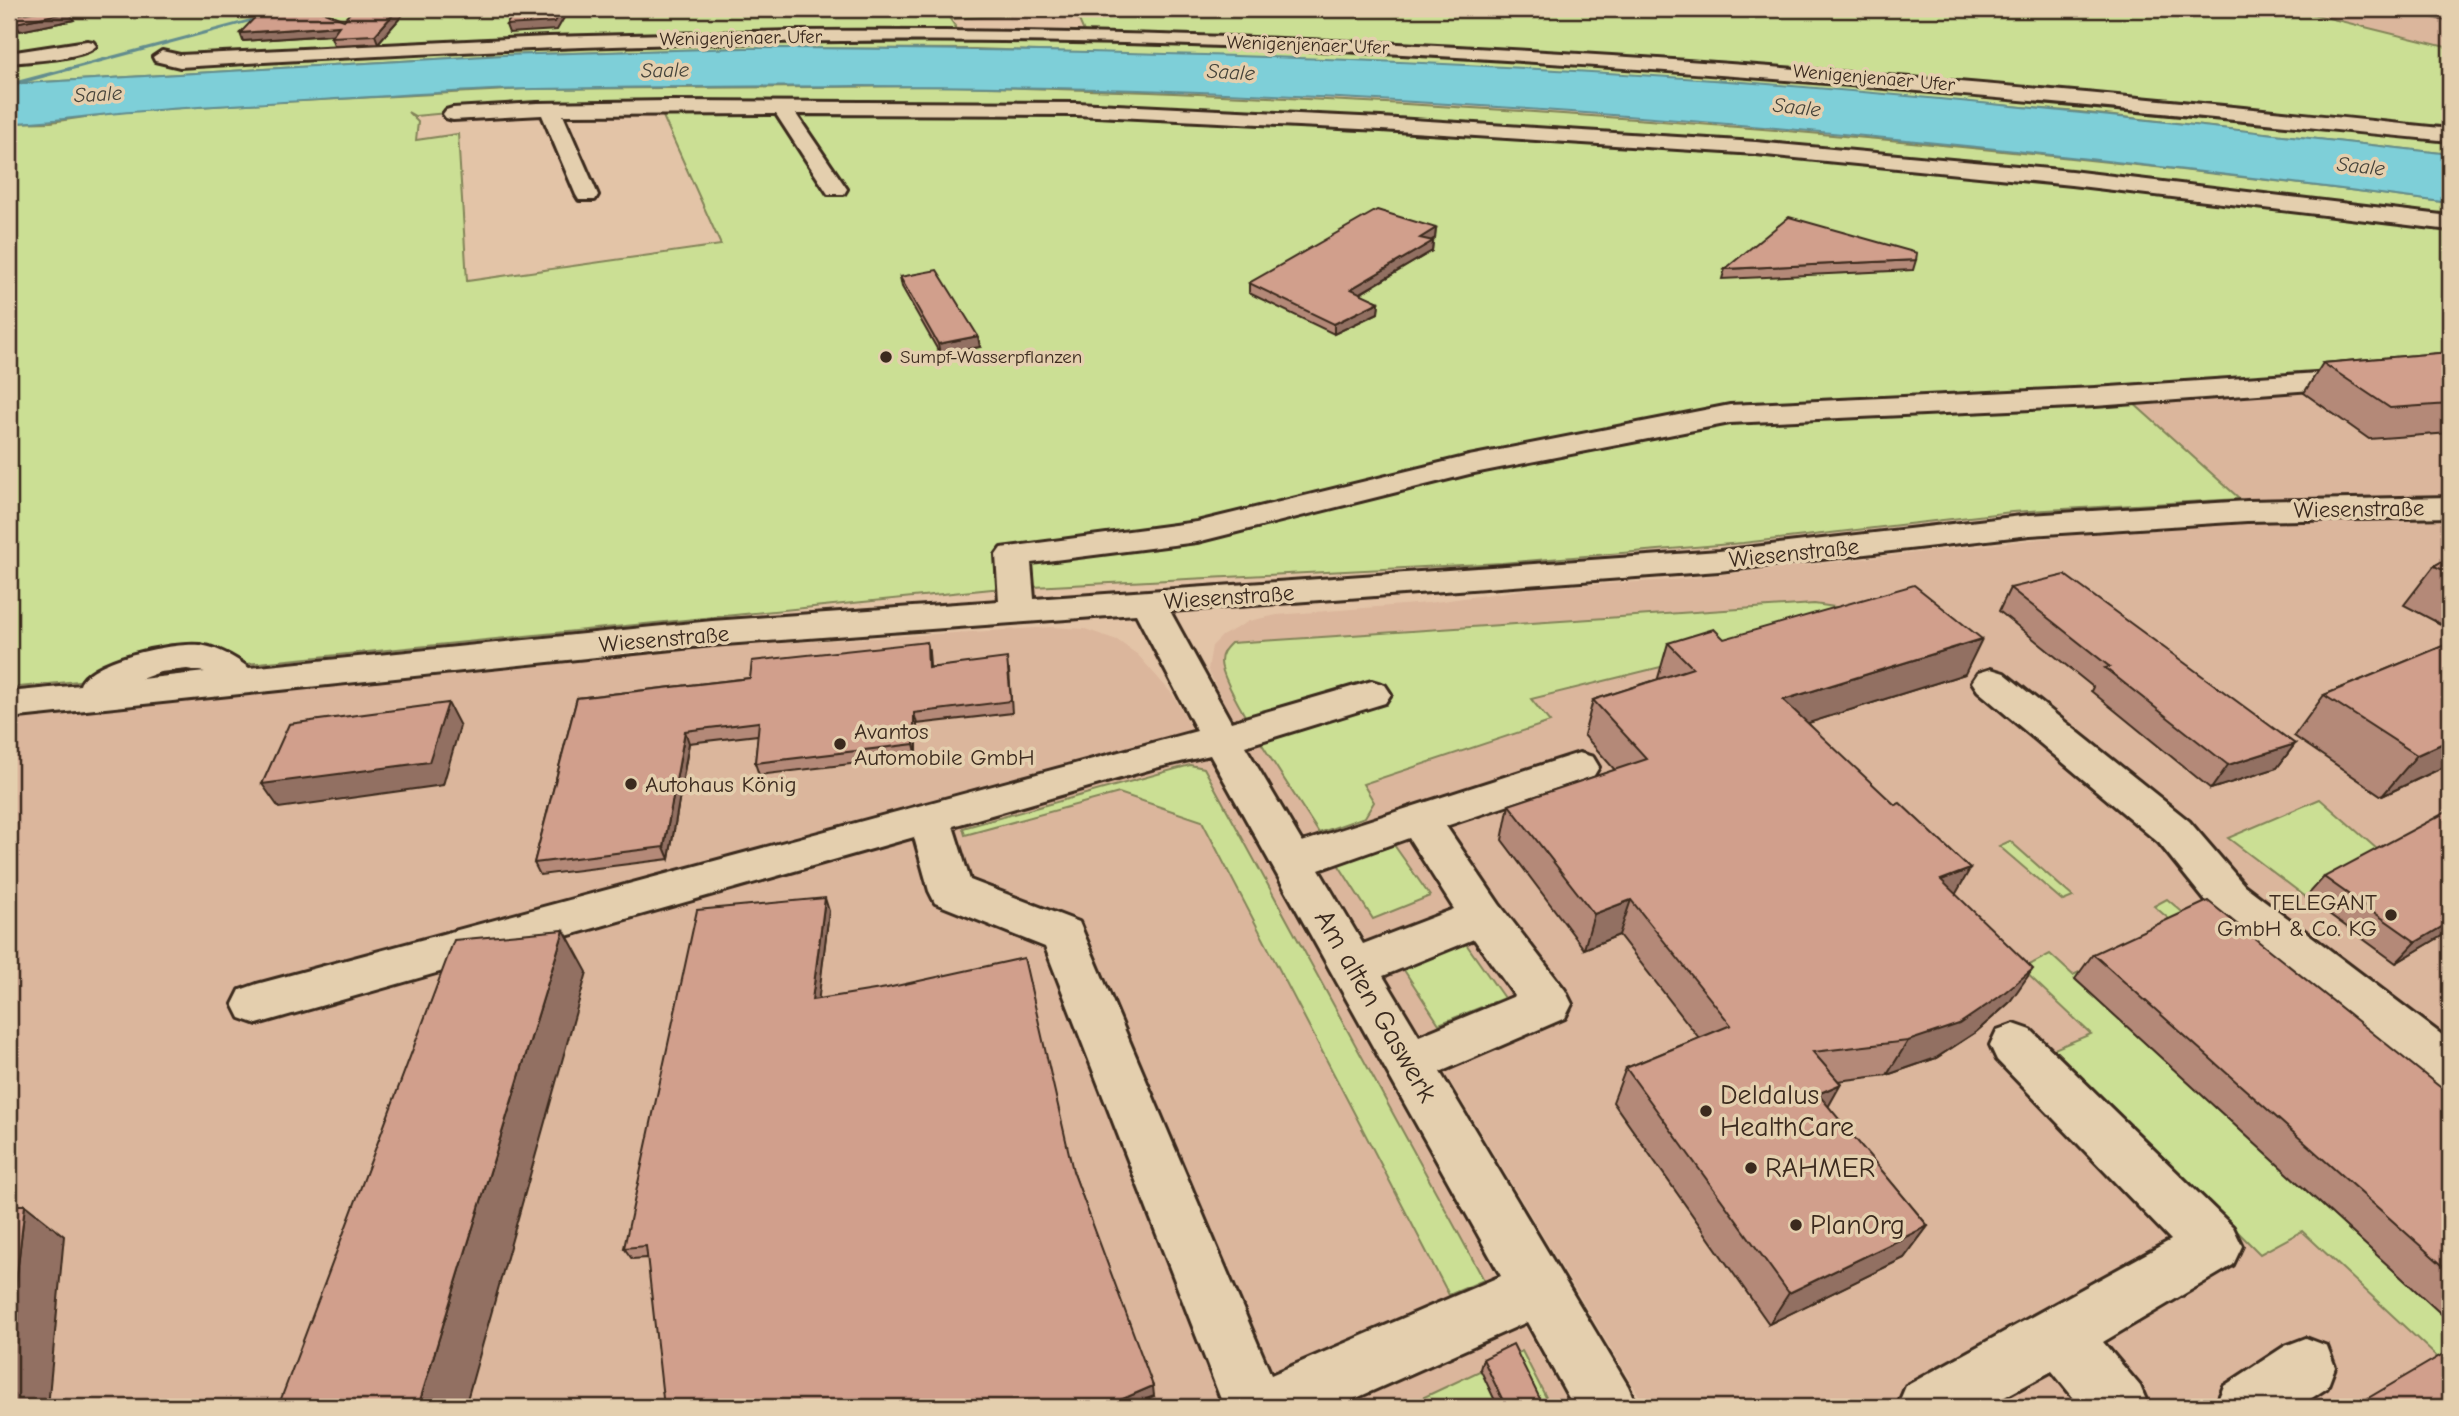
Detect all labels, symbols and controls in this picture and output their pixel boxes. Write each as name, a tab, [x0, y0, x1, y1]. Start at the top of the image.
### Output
street label: Wenigenjenaer Ufer	[660, 26, 823, 50]
street label: Wenigenjenaer Ufer	[1226, 31, 1390, 59]
water label: Saale	[641, 58, 690, 82]
water label: Saale	[1206, 59, 1256, 85]
street label: Wenigenjenaer Ufer	[1792, 60, 1956, 96]
water label: Saale	[73, 81, 123, 107]
water label: Saale	[1772, 93, 1823, 122]
water label: Saale	[2336, 152, 2387, 181]
place label: Sumpf-Wasserpflanzen	[900, 346, 1082, 368]
marker: Sumpf-Wasserpflanzen	[878, 349, 894, 365]
street label: Wiesenstraße	[2293, 494, 2425, 524]
street label: Wiesenstraße	[1728, 533, 1860, 573]
street label: Wiesenstraße	[1163, 579, 1295, 615]
street label: Wiesenstraße	[598, 620, 730, 658]
place label: Avantos Automobile GmbH	[854, 718, 1035, 771]
marker: Avantos Automobile GmbH	[832, 736, 848, 752]
place label: Autohaus König	[645, 771, 797, 798]
marker: Autohaus König	[623, 776, 639, 792]
place label: TELEGANT GmbH & Co. KG	[2217, 889, 2377, 942]
street label: Am alten Gaswerk	[1308, 904, 1444, 1108]
marker: TELEGANT GmbH & Co. KG	[2383, 907, 2399, 923]
place label: Deldalus HealthCare	[1720, 1079, 1854, 1143]
marker: Deldalus HealthCare	[1698, 1103, 1714, 1119]
place label: RAHMER	[1765, 1152, 1875, 1184]
marker: RAHMER	[1743, 1160, 1759, 1176]
place label: PlanOrg	[1810, 1209, 1905, 1241]
marker: PlanOrg	[1788, 1217, 1804, 1233]

